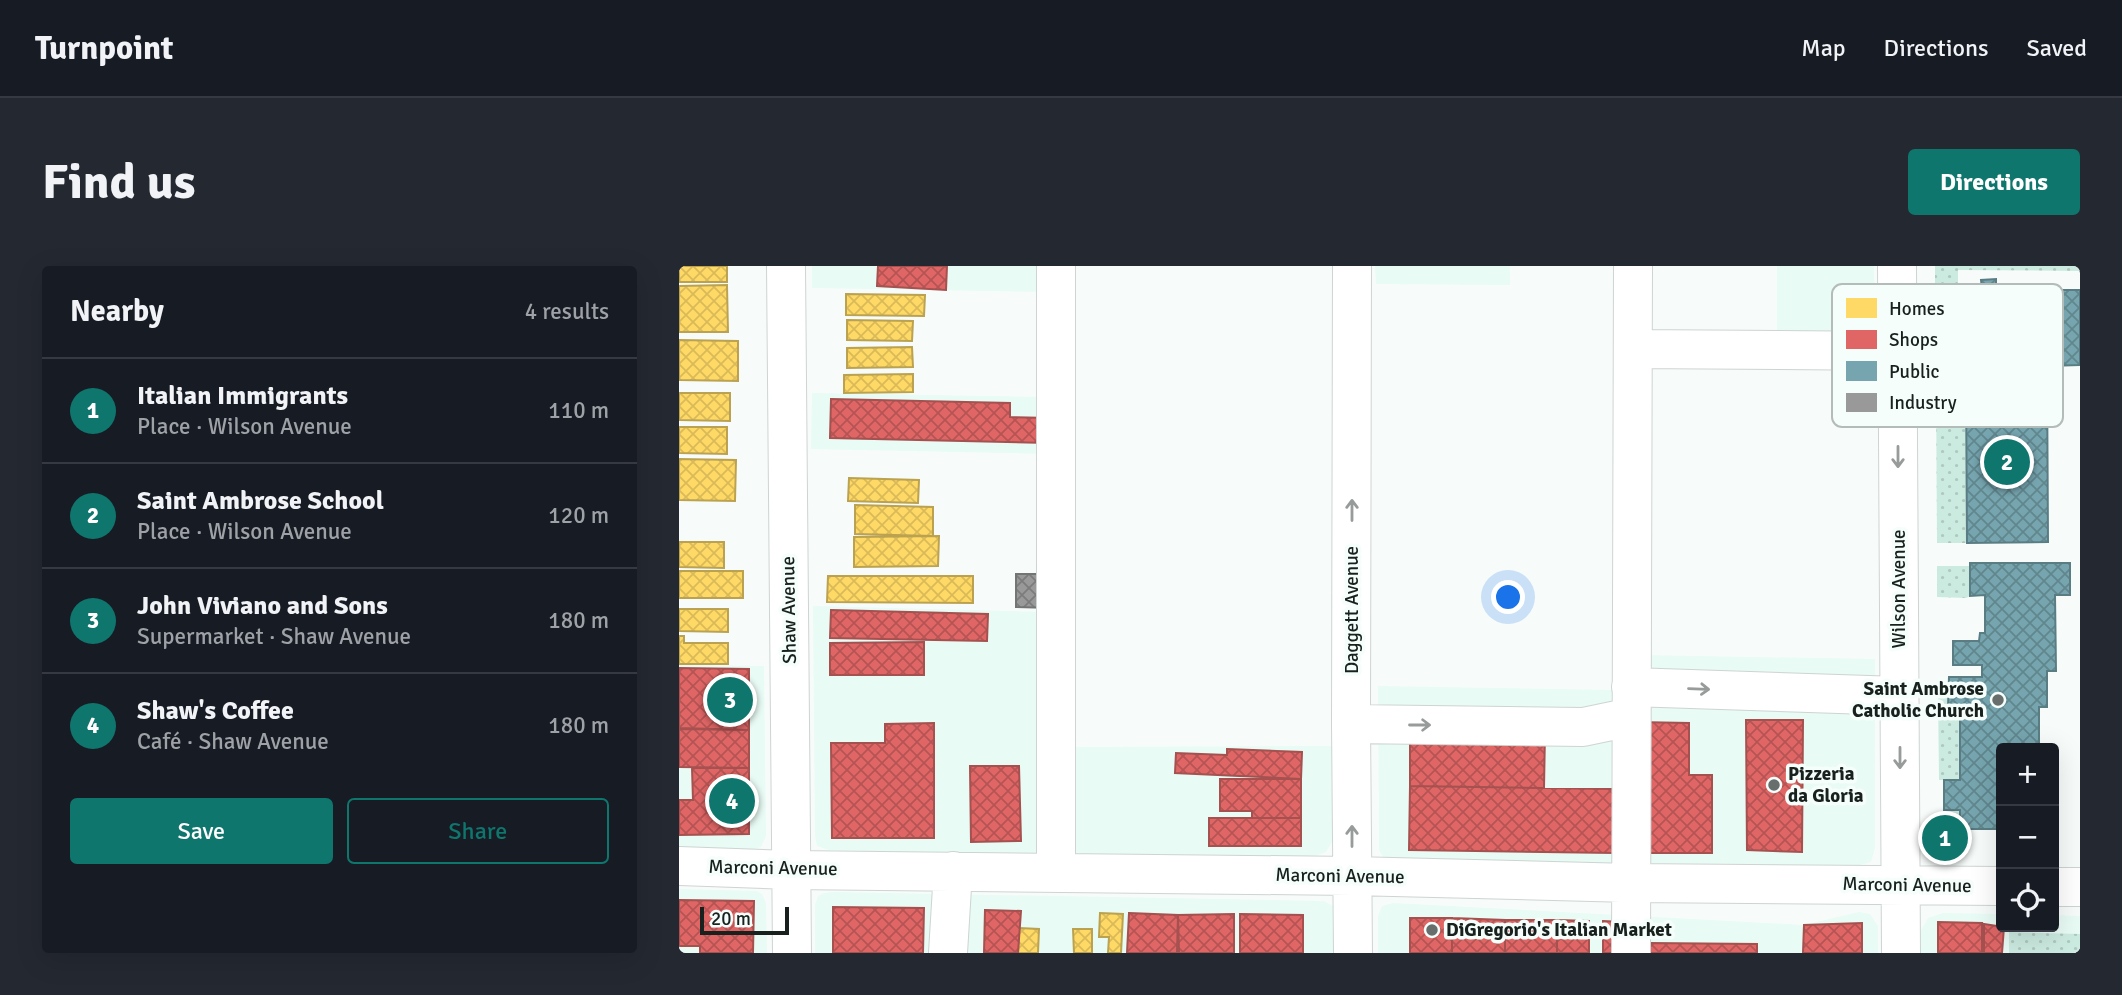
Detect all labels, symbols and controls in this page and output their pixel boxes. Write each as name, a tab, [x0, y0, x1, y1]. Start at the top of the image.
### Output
text: Turnpoint	[35, 28, 173, 69]
text: Map	[1801, 33, 1846, 63]
text: Directions	[1884, 33, 1989, 63]
text: Saved	[2027, 33, 2087, 63]
button: Directions	[1908, 149, 2080, 215]
text: Find us	[42, 152, 195, 212]
legend	[1832, 284, 2063, 427]
text: Nearby	[70, 293, 164, 330]
text: 4 results	[525, 297, 609, 326]
text: Homes	[1889, 297, 1945, 321]
text: Shops	[1889, 328, 1938, 352]
text: Public	[1889, 360, 1940, 384]
text: Italian Immigrants	[137, 380, 348, 412]
text: Industry	[1889, 391, 1957, 415]
text: 1	[87, 396, 99, 425]
text: 110 m	[548, 396, 609, 425]
text: Place · Wilson Avenue	[137, 412, 352, 441]
pin: 2	[1984, 436, 2030, 488]
one-way arrow	[1891, 445, 1905, 468]
text: Saint Ambrose School	[137, 485, 384, 517]
one-way arrow	[1345, 499, 1359, 522]
text: 2	[87, 501, 99, 530]
text: 120 m	[548, 501, 609, 530]
text: Place · Wilson Avenue	[137, 517, 352, 546]
street label: Wilson Avenue	[1887, 529, 1911, 649]
street label: Daggett Avenue	[1340, 546, 1364, 674]
street label: Shaw Avenue	[776, 556, 802, 664]
your location	[1491, 580, 1525, 614]
text: John Viviano and Sons	[137, 590, 388, 622]
text: 3	[87, 606, 99, 635]
text: 180 m	[548, 606, 609, 635]
text: Supermarket · Shaw Avenue	[137, 622, 411, 651]
pin: 3	[707, 674, 753, 726]
place label: Saint Ambrose Catholic Church	[1852, 677, 1984, 723]
one-way arrow	[1688, 683, 1711, 696]
marker: Saint Ambrose Catholic Church	[1990, 692, 2006, 708]
text: Shaw's Coffee	[137, 695, 294, 727]
text: 4	[87, 711, 99, 740]
text: 180 m	[548, 711, 609, 740]
one-way arrow	[1408, 718, 1431, 731]
text: Café · Shaw Avenue	[137, 727, 329, 756]
map controls	[1996, 743, 2059, 932]
button: +	[1996, 743, 2059, 806]
one-way arrow	[1893, 746, 1907, 769]
place label: Pizzeria da Gloria	[1788, 762, 1864, 808]
pin: 4	[709, 775, 755, 827]
marker: Pizzeria da Gloria	[1766, 777, 1782, 793]
button: Save	[70, 798, 333, 864]
button: Share	[347, 798, 609, 864]
button: −	[1996, 806, 2059, 869]
pin: 1	[1922, 812, 1968, 864]
one-way arrow	[1345, 825, 1359, 848]
street label: Marconi Avenue	[708, 855, 838, 881]
street label: Marconi Avenue	[1275, 863, 1405, 889]
button: locate	[1996, 869, 2059, 932]
street label: Marconi Avenue	[1842, 872, 1972, 898]
scale bar	[700, 904, 789, 936]
text: 20 m	[711, 907, 751, 931]
place label: DiGregorio's Italian Market	[1446, 918, 1672, 942]
marker: DiGregorio's Italian Market	[1424, 922, 1440, 938]

